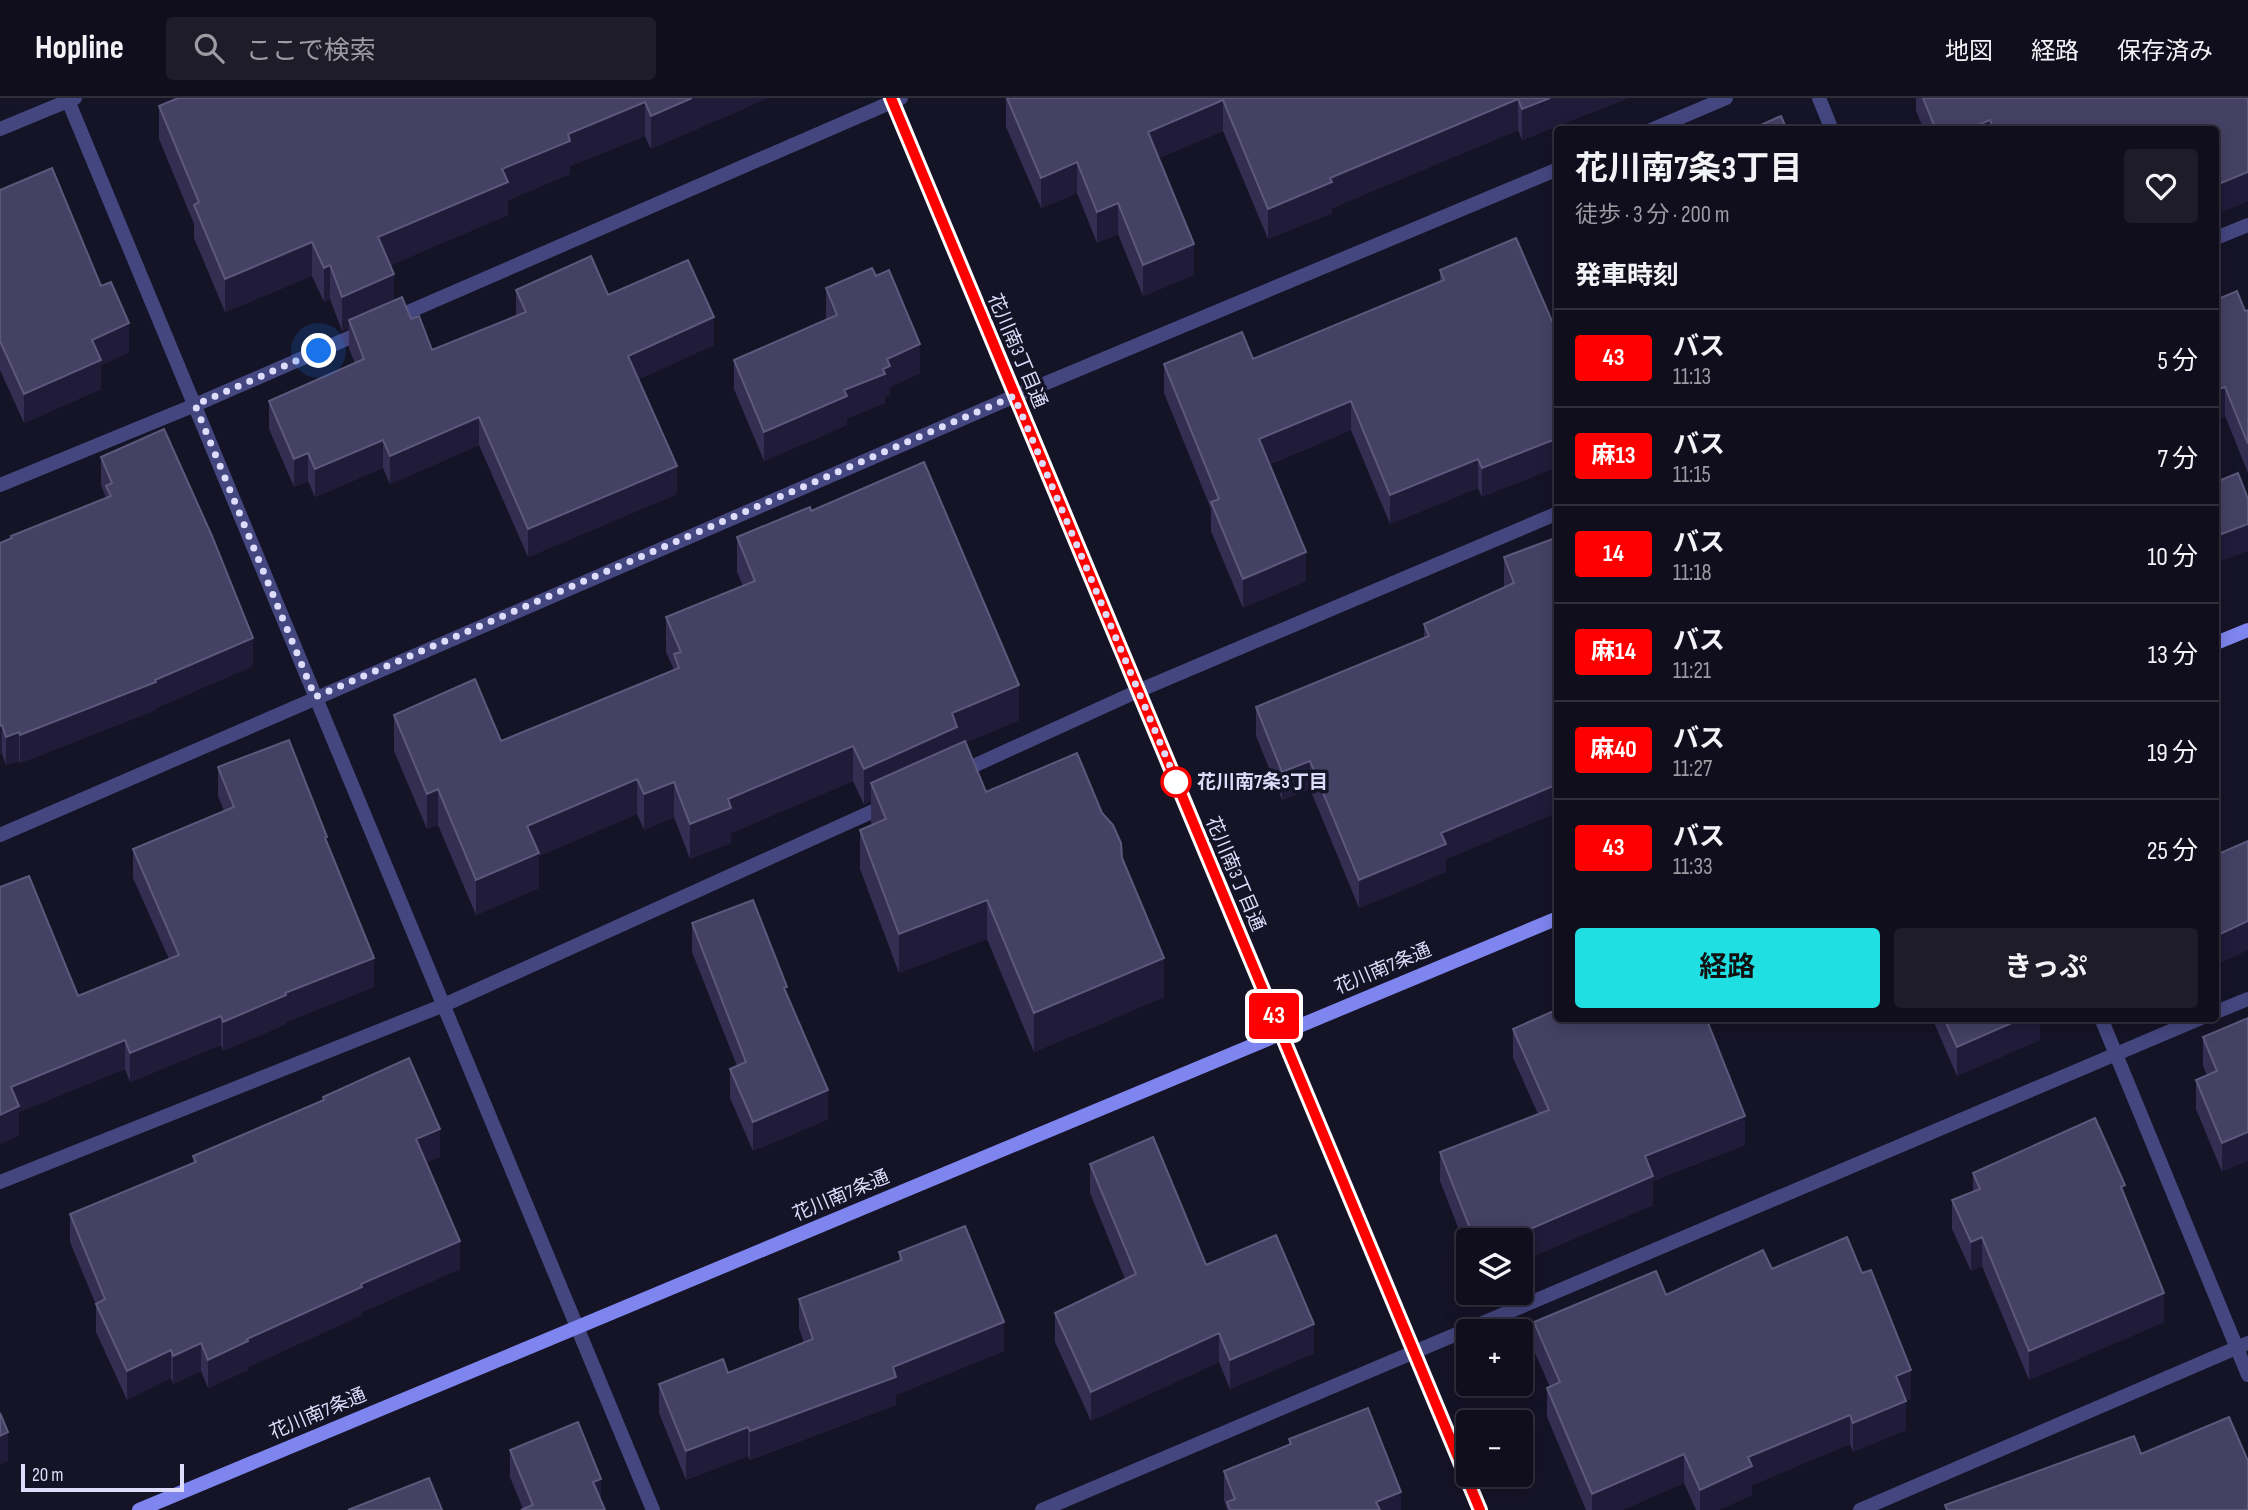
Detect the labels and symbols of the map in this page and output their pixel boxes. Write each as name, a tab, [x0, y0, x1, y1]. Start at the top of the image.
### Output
street label: 花川南3丁目通	[983, 290, 1051, 412]
your location	[301, 333, 336, 368]
marker: 花川南7条3丁目	[1161, 767, 1191, 797]
place label: 花川南7条3丁目	[1197, 771, 1328, 794]
street label: 花川南3丁目通	[1201, 813, 1269, 935]
street label: 花川南7条通	[1331, 938, 1435, 1000]
line badge: 43	[1242, 993, 1306, 1039]
street label: 花川南7条通	[789, 1165, 893, 1227]
street label: 花川南7条通	[266, 1383, 370, 1445]
scale bar	[21, 1461, 184, 1493]

